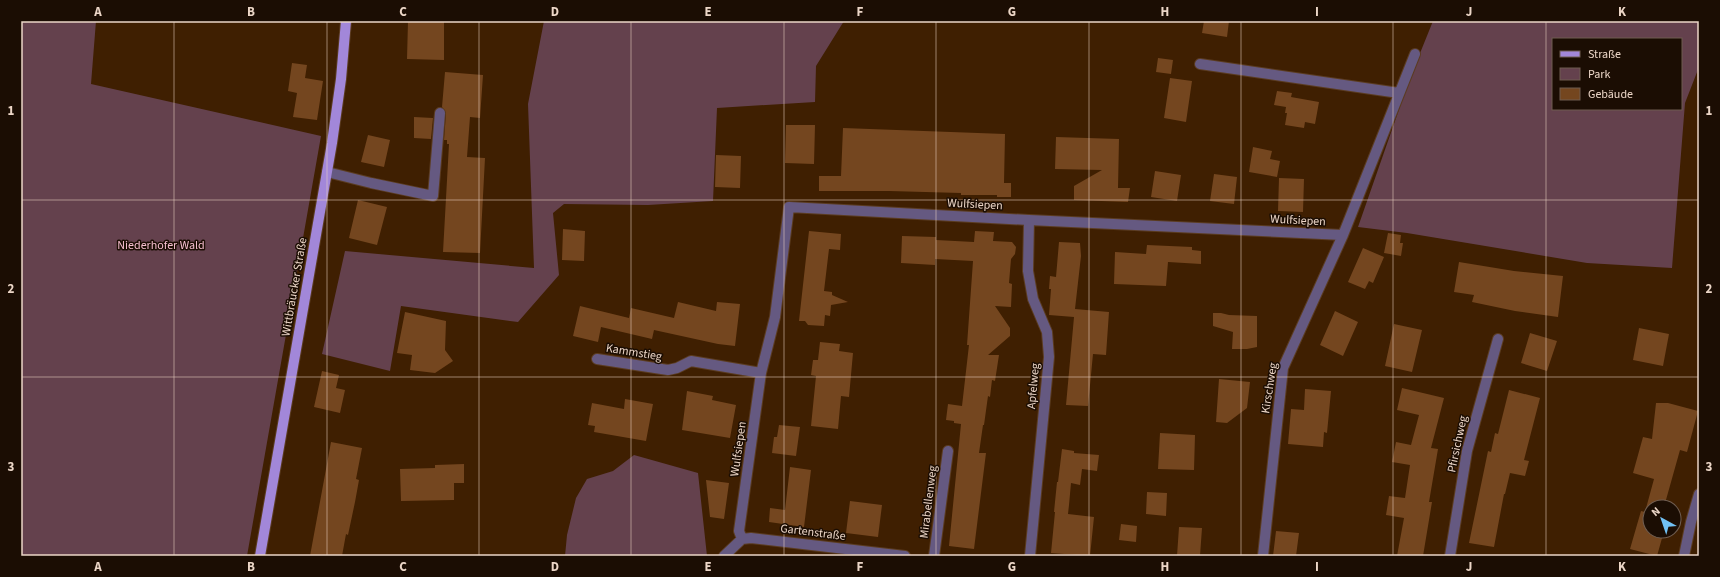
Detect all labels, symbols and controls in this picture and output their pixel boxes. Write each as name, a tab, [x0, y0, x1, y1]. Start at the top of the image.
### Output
text: A	[93, 3, 102, 21]
text: B	[247, 3, 255, 21]
text: C	[399, 3, 407, 21]
text: D	[551, 3, 559, 21]
text: E	[704, 3, 712, 21]
text: F	[857, 3, 864, 21]
text: G	[1008, 3, 1016, 21]
text: H	[1161, 3, 1169, 21]
text: I	[1315, 3, 1319, 21]
text: J	[1466, 3, 1472, 21]
text: K	[1618, 3, 1627, 21]
legend	[1552, 38, 1682, 110]
text: Straße	[1588, 46, 1621, 63]
text: Park	[1588, 66, 1610, 83]
text: Gebäude	[1588, 86, 1633, 103]
text: 1	[8, 102, 15, 120]
text: 1	[1706, 102, 1713, 120]
street label: Wulfsiepen	[947, 195, 1003, 214]
street label: Wulfsiepen	[1270, 211, 1326, 230]
street label: Wittbräucker Straße	[277, 236, 312, 338]
park label: Niederhofer Wald	[117, 237, 205, 254]
text: 2	[8, 280, 15, 298]
text: 2	[1706, 280, 1713, 298]
street label: Kammstieg	[605, 340, 663, 365]
street label: Kirschweg	[1257, 361, 1282, 415]
street label: Apfelweg	[1023, 362, 1044, 410]
street label: Pfirsichweg	[1443, 414, 1472, 474]
street label: Wulfsiepen	[726, 420, 751, 478]
text: 3	[8, 458, 15, 476]
text: 3	[1706, 458, 1713, 476]
street label: Mirabellenweg	[916, 465, 941, 539]
north arrow	[1642, 499, 1682, 539]
text: N	[1648, 504, 1664, 520]
street label: Gartenstraße	[779, 520, 847, 545]
text: A	[93, 558, 102, 576]
text: B	[247, 558, 255, 576]
text: C	[399, 558, 407, 576]
text: D	[551, 558, 559, 576]
text: E	[704, 558, 712, 576]
text: F	[857, 558, 864, 576]
text: G	[1008, 558, 1016, 576]
text: H	[1161, 558, 1169, 576]
text: I	[1315, 558, 1319, 576]
text: J	[1466, 558, 1472, 576]
text: K	[1618, 558, 1627, 576]

